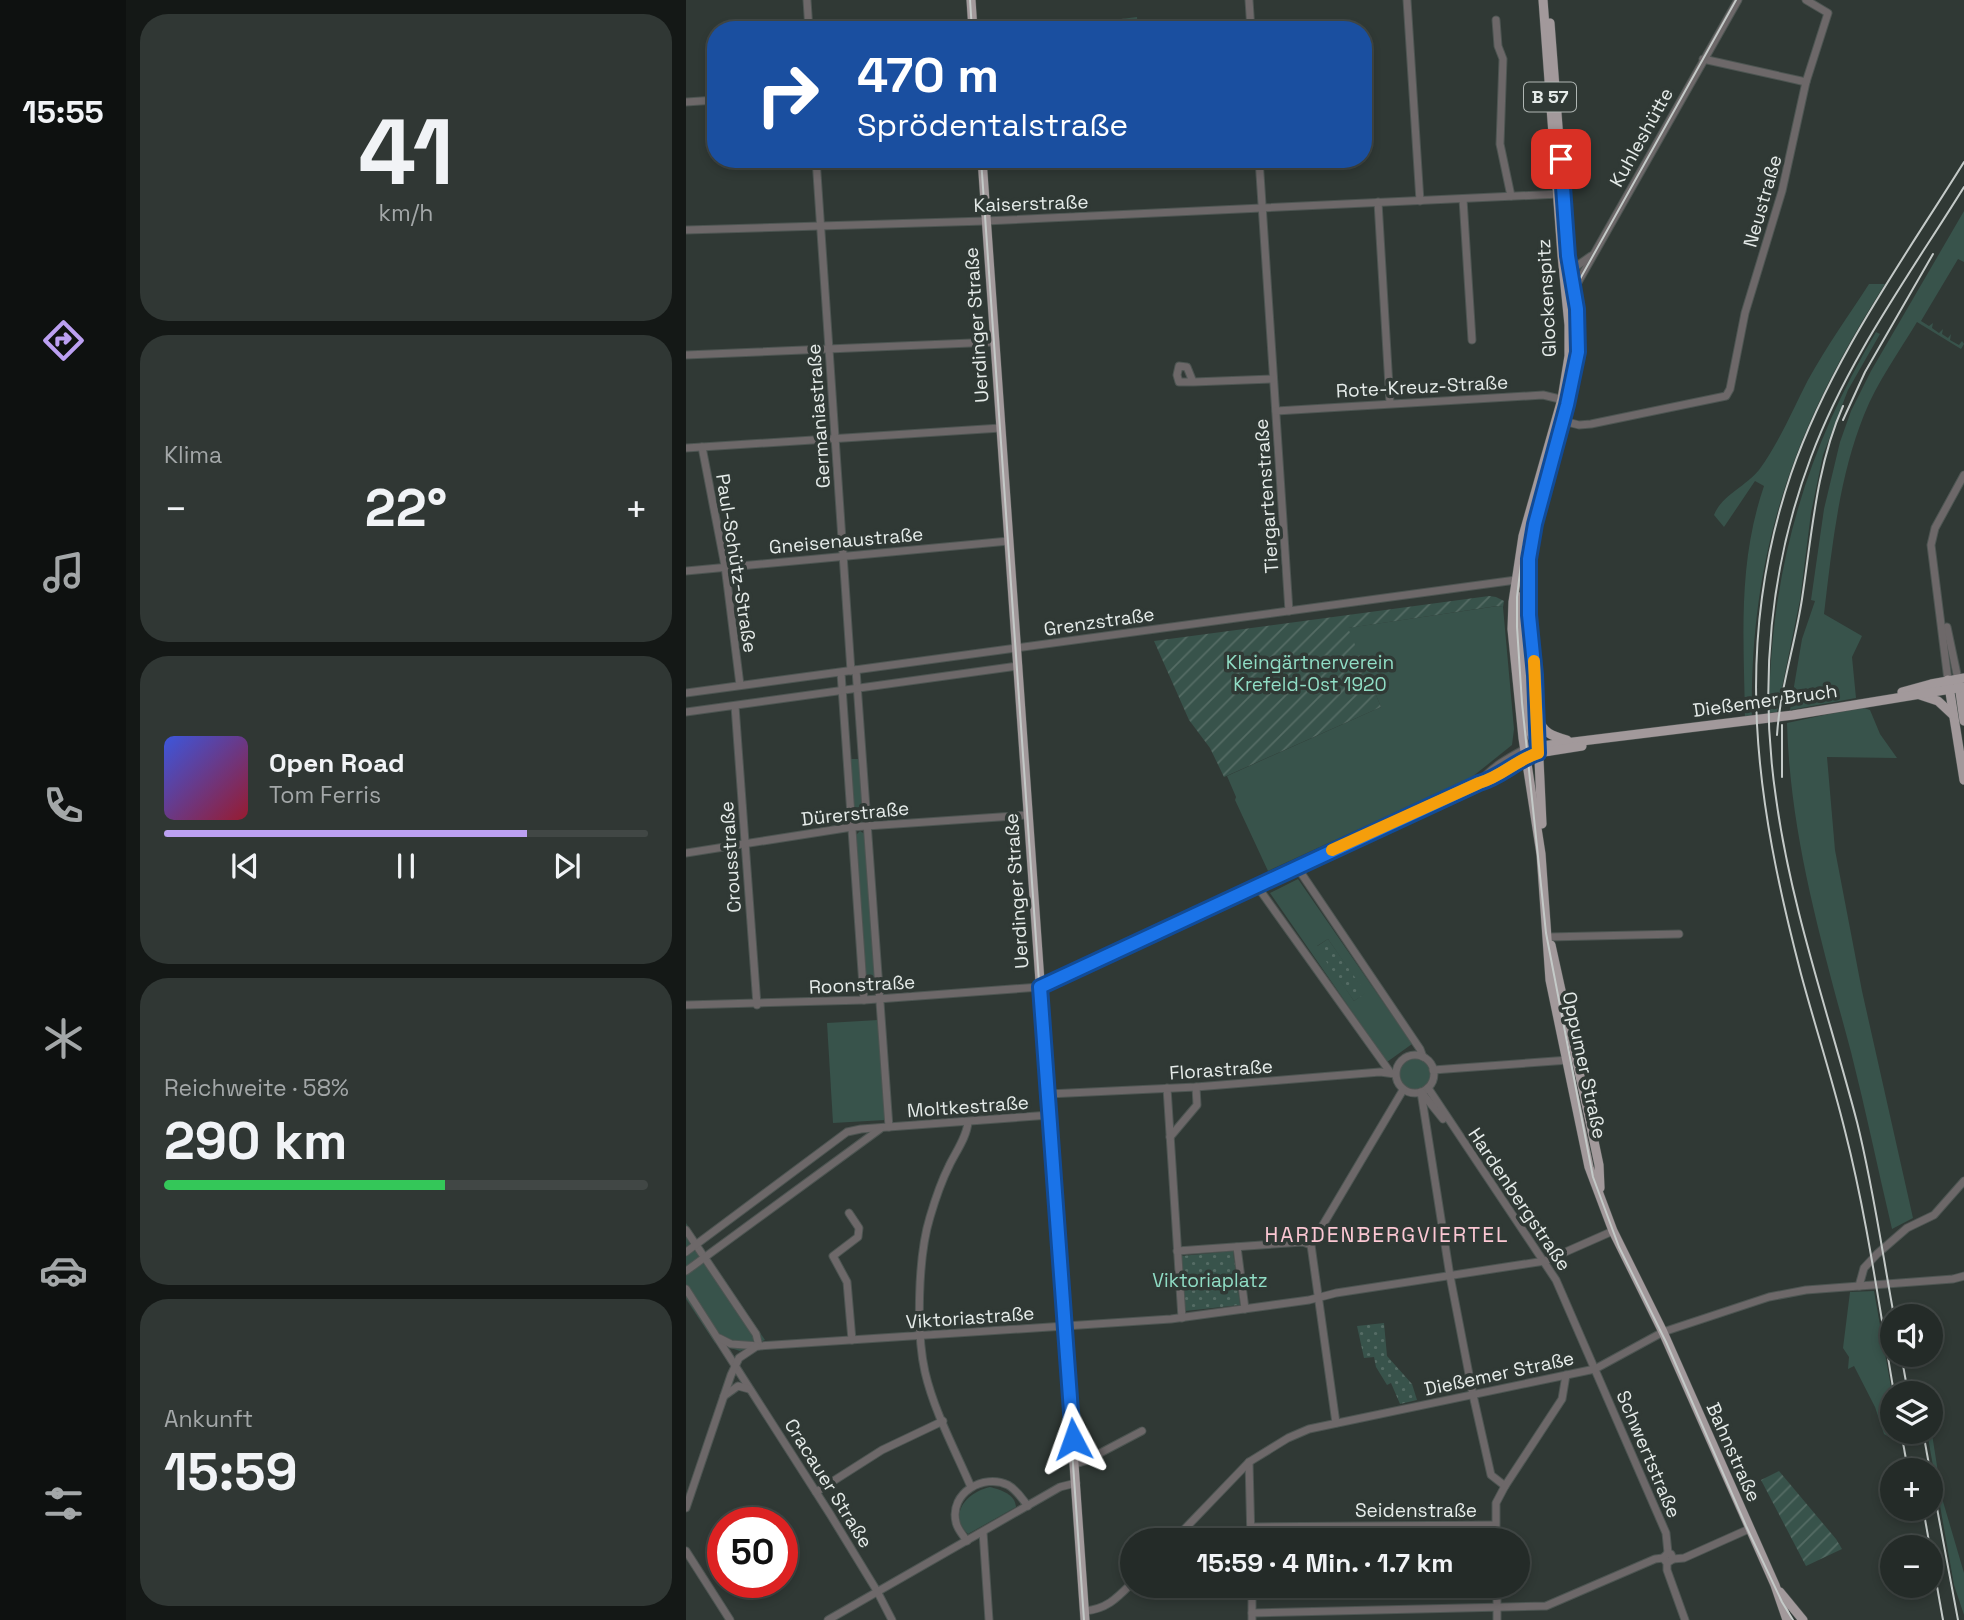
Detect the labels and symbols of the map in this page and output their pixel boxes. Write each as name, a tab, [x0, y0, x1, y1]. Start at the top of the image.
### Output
road number: B 57	[1524, 82, 1576, 112]
street label: Kuhleshütte	[1604, 83, 1679, 191]
pin	[1531, 129, 1591, 189]
street label: Neustraße	[1737, 152, 1788, 250]
street label: Kaiserstraße	[973, 189, 1089, 218]
street label: Glockenspitz	[1531, 238, 1562, 358]
street label: Uerdinger Straße	[959, 246, 994, 404]
street label: Germaniastraße	[801, 343, 836, 489]
street label: Rote-Kreuz-Straße	[1335, 370, 1509, 403]
street label: Tiergartenstraße	[1249, 418, 1284, 574]
street label: Paul-Schütz-Straße	[710, 472, 763, 654]
street label: Gneisenaustraße	[768, 521, 924, 560]
street label: Grenzstraße	[1042, 601, 1156, 642]
park label: Kleingärtnerverein Krefeld-Ost 1920	[1226, 650, 1394, 697]
street label: Dießemer Bruch	[1691, 678, 1839, 723]
street label: Dürerstraße	[800, 795, 910, 832]
street label: Crousstraße	[714, 800, 747, 914]
street label: Uerdinger Straße	[999, 812, 1034, 970]
street label: Roonstraße	[808, 969, 916, 1000]
street label: Oppumer Straße	[1557, 989, 1612, 1141]
street label: Florastraße	[1168, 1053, 1274, 1086]
street label: Moltkestraße	[906, 1090, 1030, 1123]
street label: Hardenbergstraße	[1462, 1123, 1577, 1276]
district label: HARDENBERGVIERTEL	[1264, 1221, 1510, 1248]
park label: Viktoriaplatz	[1152, 1268, 1268, 1293]
street label: Viktoriastraße	[905, 1301, 1035, 1334]
street label: Dießemer Straße	[1422, 1345, 1576, 1402]
street label: Schwertstraße	[1610, 1387, 1687, 1522]
street label: Bahnstraße	[1701, 1399, 1767, 1506]
position arrow	[1036, 1402, 1110, 1476]
street label: Cracauer Straße	[779, 1414, 878, 1553]
street label: Seidenstraße	[1355, 1498, 1477, 1523]
speed limit sign: 50	[707, 1507, 798, 1598]

